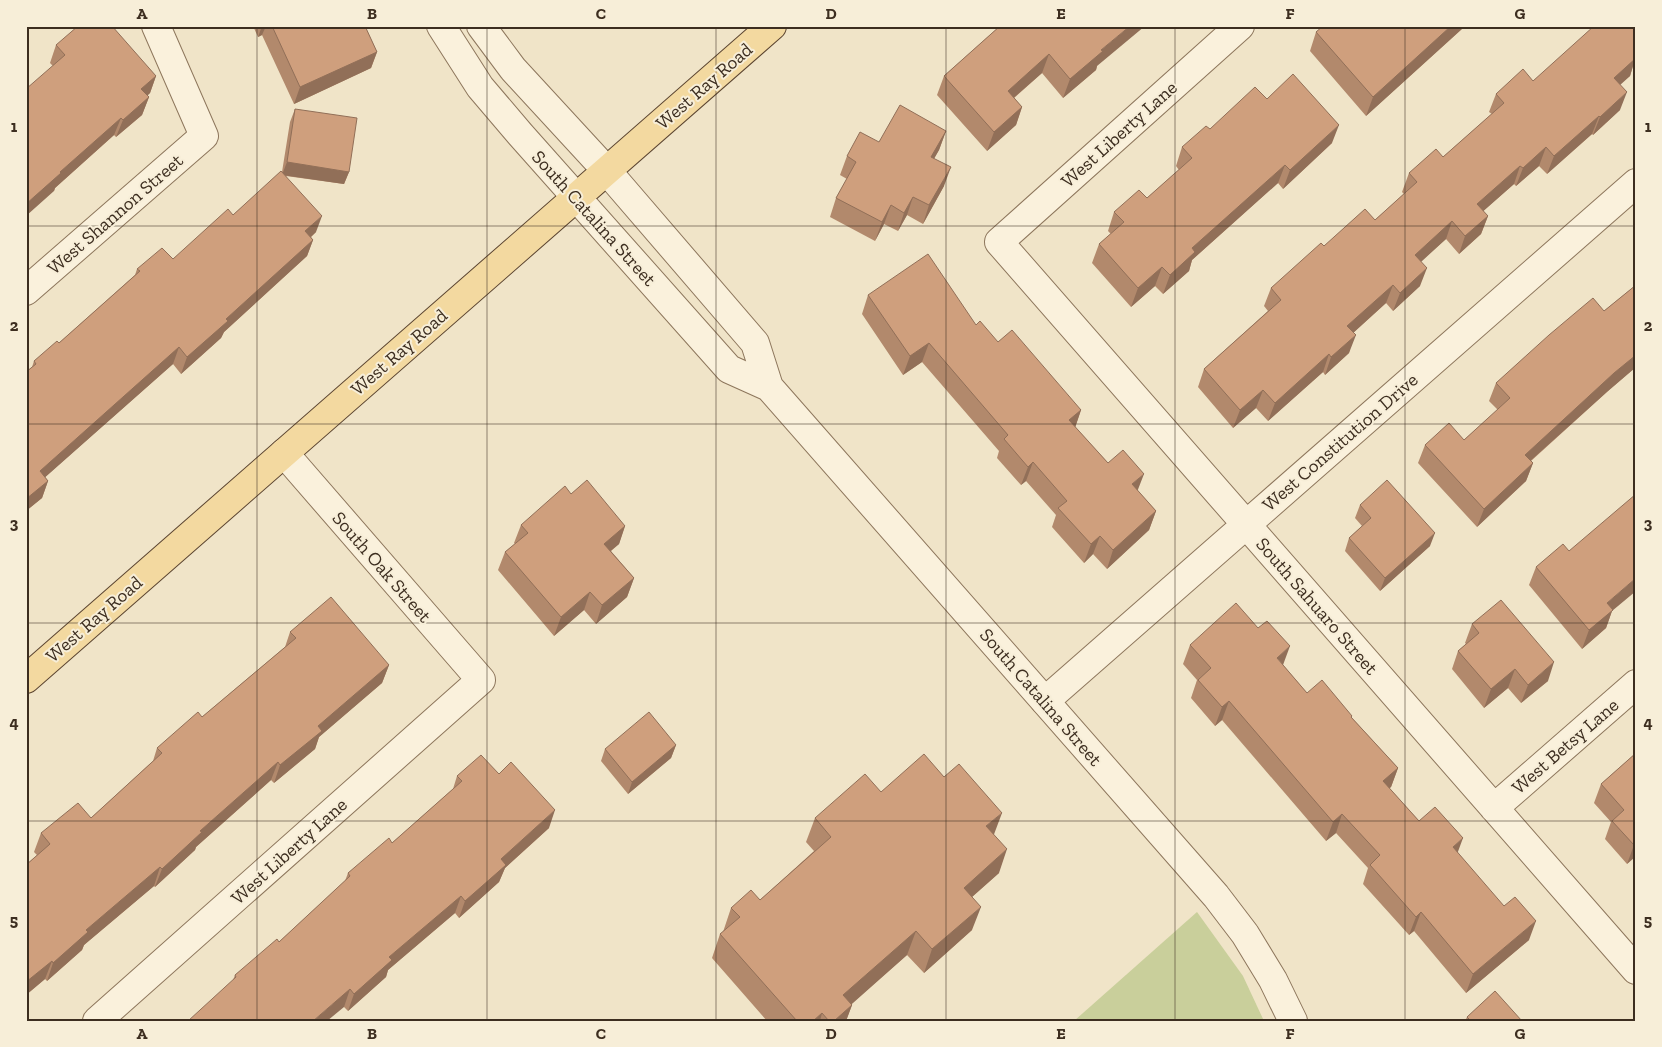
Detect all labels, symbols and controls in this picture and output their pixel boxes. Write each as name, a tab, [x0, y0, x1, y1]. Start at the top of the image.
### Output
text: A	[137, 4, 148, 23]
text: B	[367, 4, 377, 23]
text: C	[596, 4, 606, 23]
text: D	[825, 4, 837, 23]
text: E	[1056, 4, 1066, 23]
text: F	[1285, 4, 1295, 23]
text: G	[1515, 4, 1526, 23]
street label: West Ray Road	[651, 37, 757, 134]
street label: West Liberty Lane	[1056, 76, 1182, 192]
text: 1	[11, 117, 18, 136]
text: 1	[1645, 117, 1652, 136]
street label: South Catalina Street	[527, 145, 661, 291]
street label: West Shannon Street	[42, 149, 188, 279]
street label: West Ray Road	[346, 303, 452, 400]
text: 2	[10, 316, 19, 335]
text: 2	[1644, 316, 1653, 335]
street label: West Constitution Drive	[1257, 368, 1423, 516]
street label: South Oak Street	[328, 507, 436, 627]
text: 3	[10, 514, 19, 533]
text: 3	[1644, 514, 1653, 533]
street label: South Sahuaro Street	[1251, 533, 1383, 679]
street label: West Ray Road	[41, 570, 147, 667]
street label: South Catalina Street	[975, 623, 1107, 771]
street label: West Betsy Lane	[1507, 693, 1623, 799]
text: 4	[9, 713, 19, 732]
text: 4	[1643, 713, 1653, 732]
street label: West Liberty Lane	[226, 793, 352, 909]
text: 5	[10, 911, 18, 930]
text: 5	[1644, 911, 1652, 930]
text: A	[137, 1024, 148, 1043]
text: B	[367, 1024, 377, 1043]
text: C	[596, 1024, 606, 1043]
text: D	[825, 1024, 837, 1043]
text: E	[1056, 1024, 1066, 1043]
text: F	[1285, 1024, 1295, 1043]
text: G	[1515, 1024, 1526, 1043]

